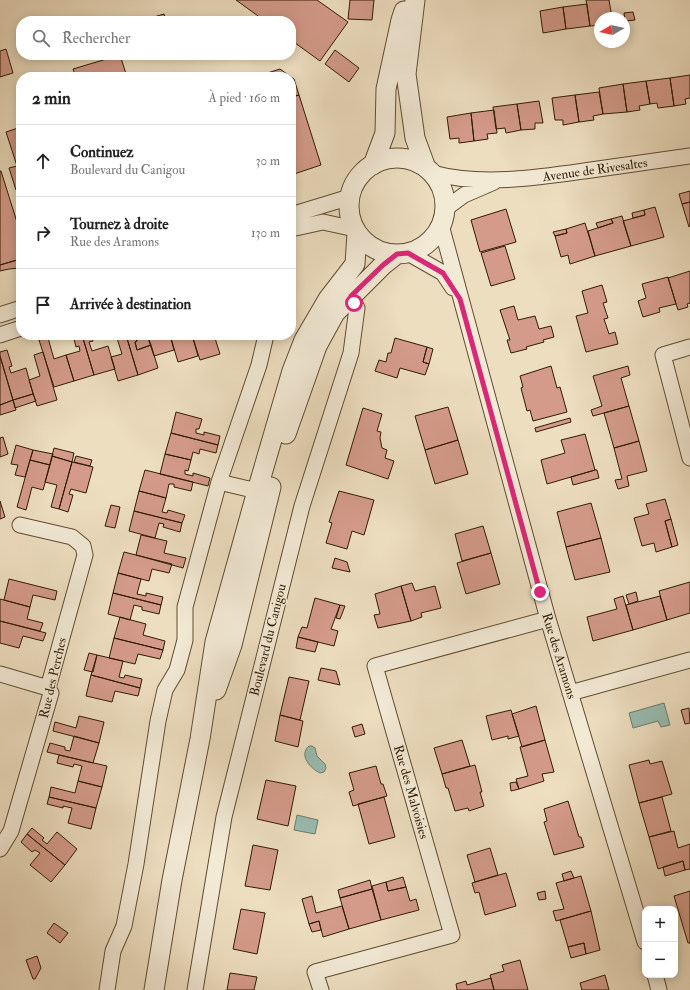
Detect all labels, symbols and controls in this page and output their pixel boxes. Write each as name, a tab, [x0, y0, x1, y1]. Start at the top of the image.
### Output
north arrow	[594, 12, 630, 48]
search box	[16, 16, 296, 60]
icon: search	[30, 27, 52, 49]
text: Rechercher	[62, 29, 130, 48]
text: 2 min	[32, 88, 71, 109]
text: À pied · 160 m	[209, 90, 280, 106]
text: Continuez	[70, 143, 134, 162]
icon: ahead	[32, 150, 54, 172]
text: 30 m	[256, 153, 280, 169]
street label: Avenue de Rivesaltes	[541, 155, 649, 185]
text: Boulevard du Canigou	[70, 162, 185, 178]
text: Tournez à droite	[70, 215, 169, 234]
icon: right	[32, 222, 54, 244]
text: 130 m	[251, 225, 280, 241]
text: Rue des Aramons	[70, 234, 159, 250]
icon: arrive	[32, 294, 54, 316]
route start	[345, 294, 363, 312]
text: Arrivée à destination	[70, 295, 191, 314]
street label: Boulevard du Canigou	[246, 582, 290, 698]
route end	[531, 583, 549, 601]
street label: Rue des Aramons	[538, 611, 580, 701]
street label: Rue des Perches	[36, 635, 70, 720]
street label: Rue des Malvoisies	[390, 743, 432, 841]
map controls	[642, 906, 678, 978]
button: +	[642, 906, 678, 942]
button: −	[642, 942, 678, 978]

